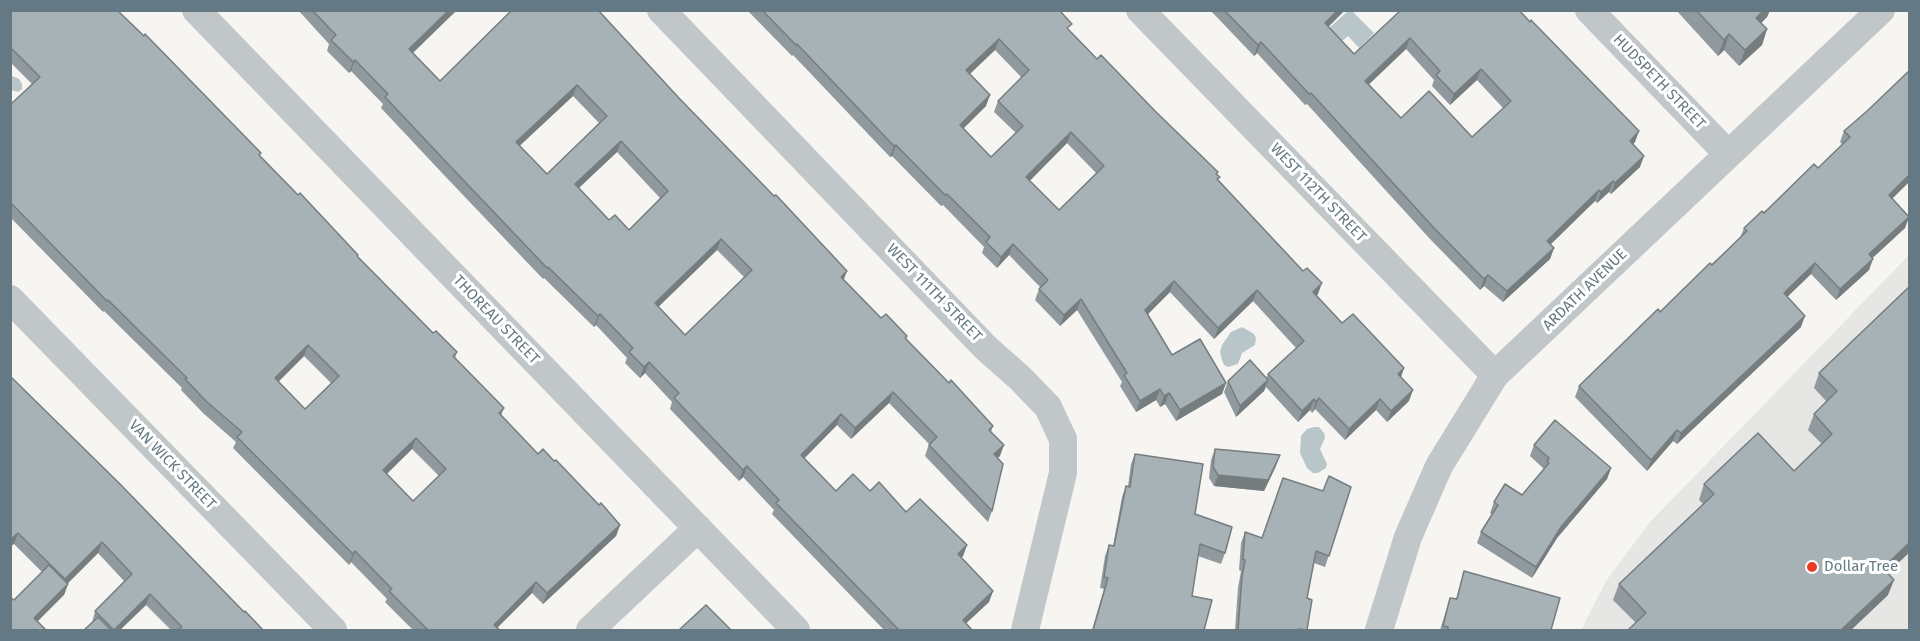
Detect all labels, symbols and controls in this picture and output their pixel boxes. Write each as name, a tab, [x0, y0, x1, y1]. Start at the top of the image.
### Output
street label: HUDSPETH STREET	[1609, 31, 1709, 133]
street label: WEST 112TH STREET	[1266, 140, 1370, 246]
street label: WEST 111TH STREET	[883, 240, 985, 346]
street label: ARDATH AVENUE	[1539, 245, 1631, 335]
street label: THOREAU STREET	[449, 272, 543, 368]
street label: VAN WICK STREET	[125, 417, 219, 513]
place label: Dollar Tree	[1824, 558, 1898, 576]
marker: Dollar Tree	[1805, 560, 1819, 574]

